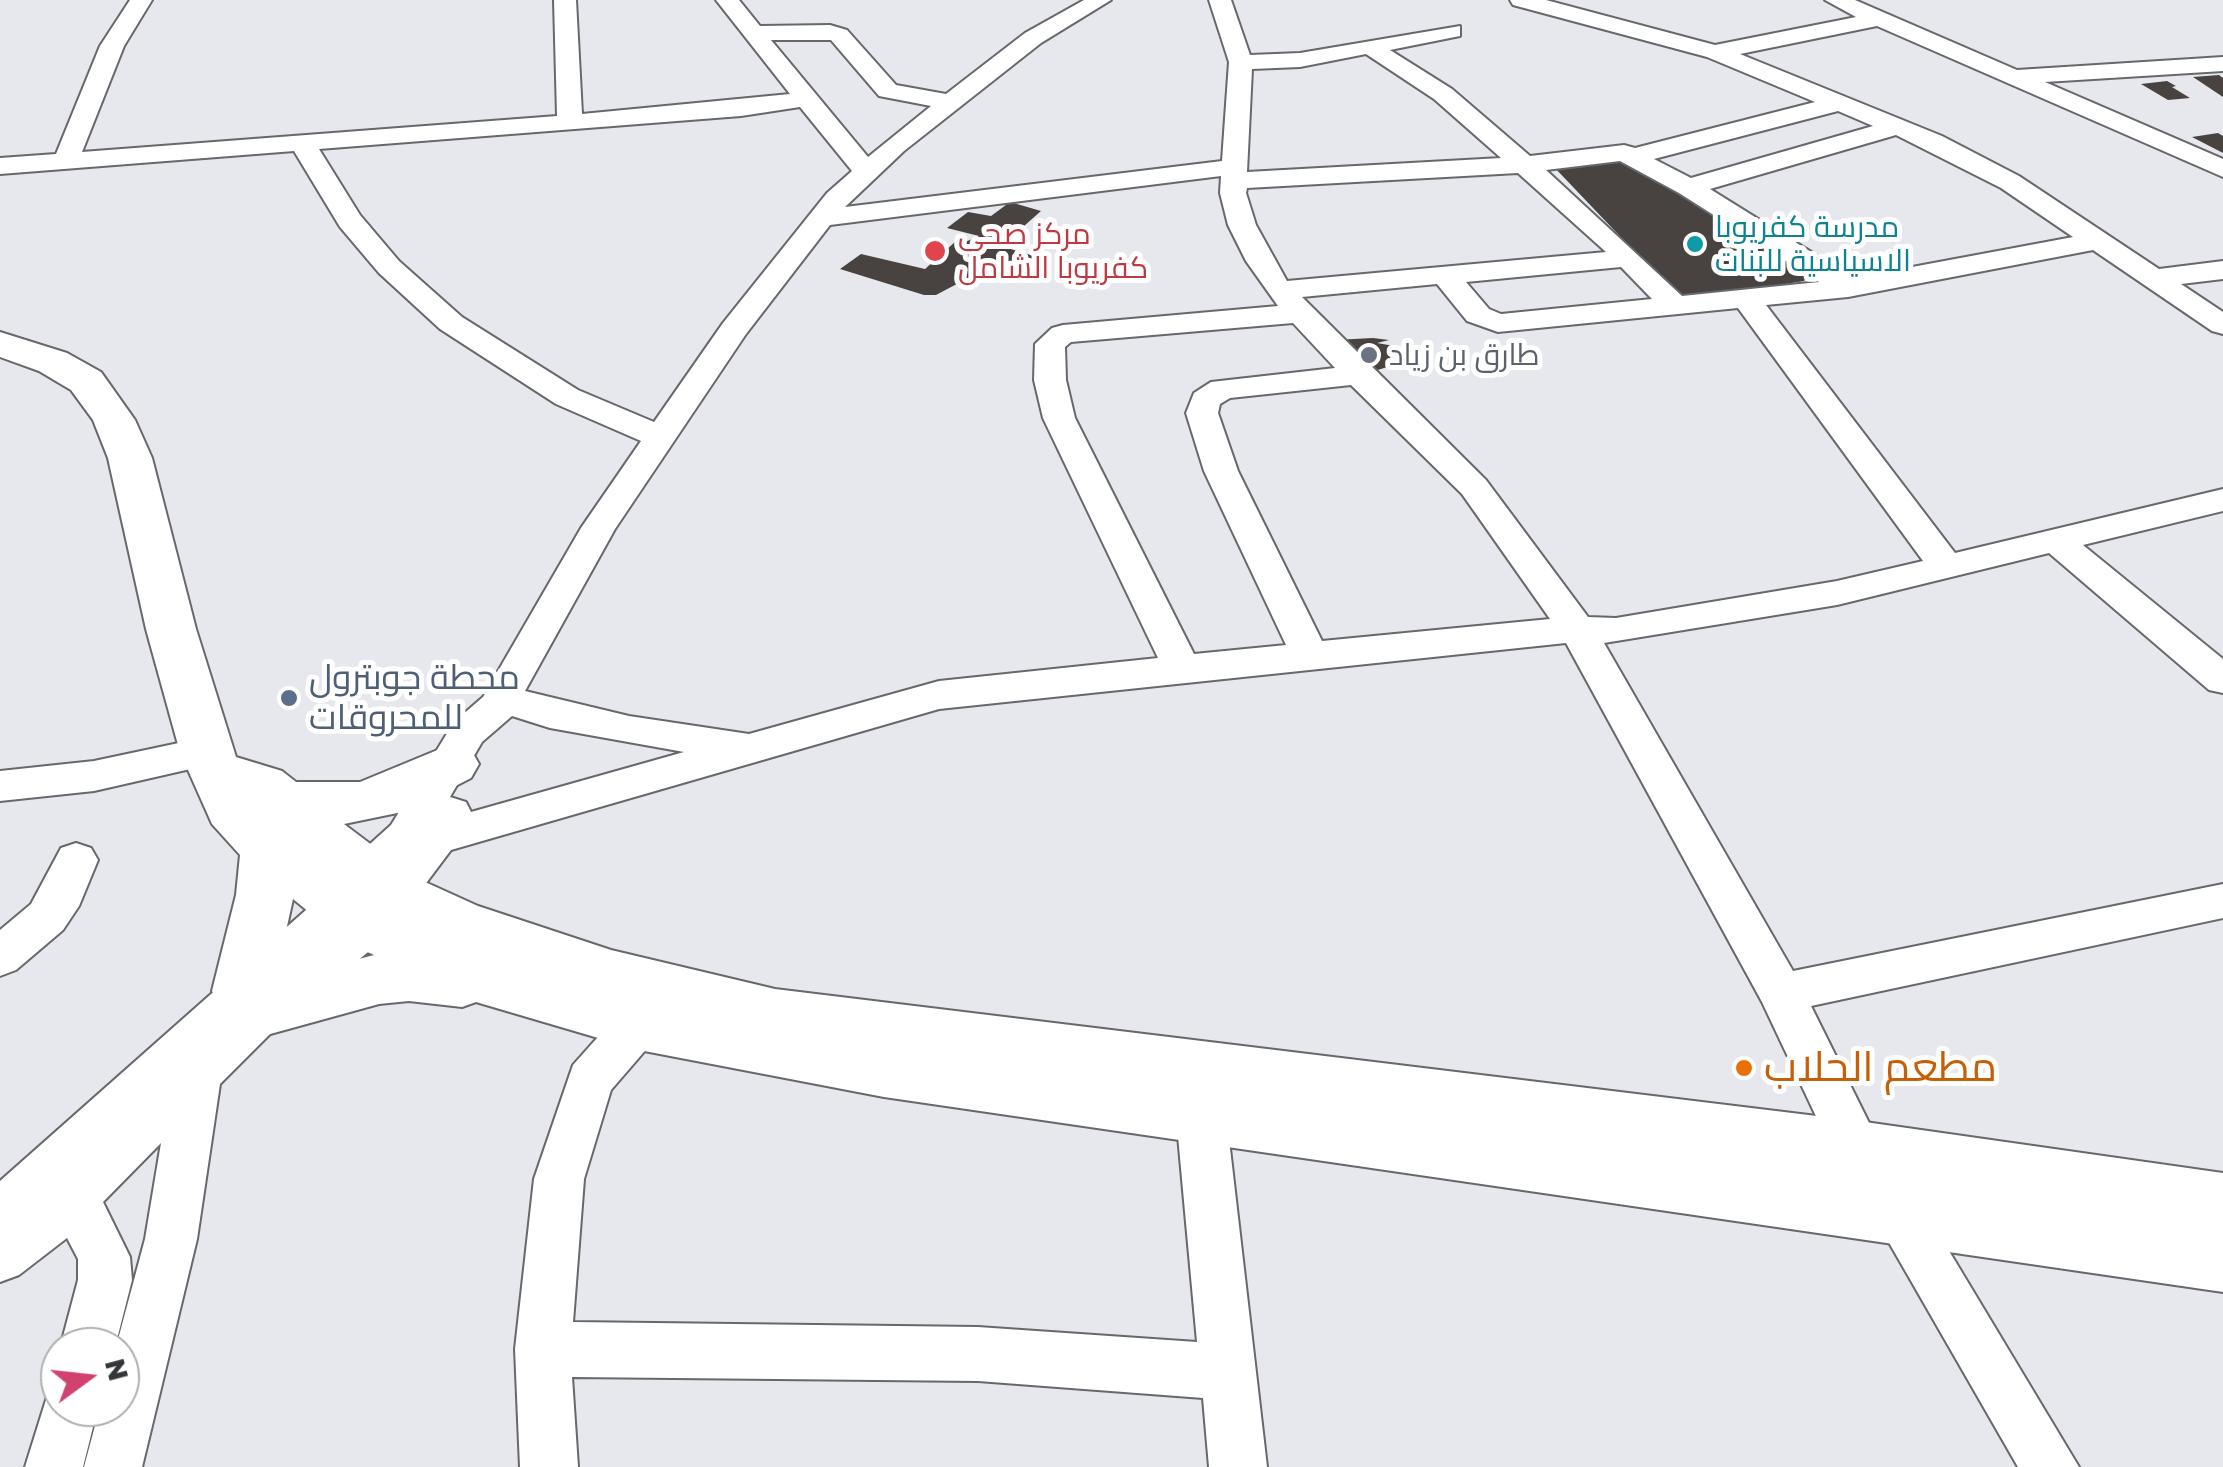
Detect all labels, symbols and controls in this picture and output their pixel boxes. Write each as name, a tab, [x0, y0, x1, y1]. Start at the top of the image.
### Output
place label: مدرسة كفريوبا الاسياسية للبنات	[1715, 209, 1911, 280]
place label: مركز صحي كفريوبا الشامل	[958, 216, 1148, 286]
marker: مدرسة كفريوبا الاسياسية للبنات	[1684, 233, 1706, 255]
marker: مركز صحي كفريوبا الشامل	[922, 238, 948, 264]
place label: طارق بن زياد	[1389, 337, 1540, 373]
marker: طارق بن زياد	[1358, 344, 1380, 366]
place label: محطة جوبترول للمحروقات	[309, 657, 520, 739]
marker: محطة جوبترول للمحروقات	[278, 687, 300, 709]
place label: مطعم الحلاب	[1764, 1043, 1997, 1093]
marker: مطعم الحلاب	[1733, 1057, 1755, 1079]
north arrow	[40, 1327, 140, 1427]
text: N	[99, 1355, 136, 1384]

